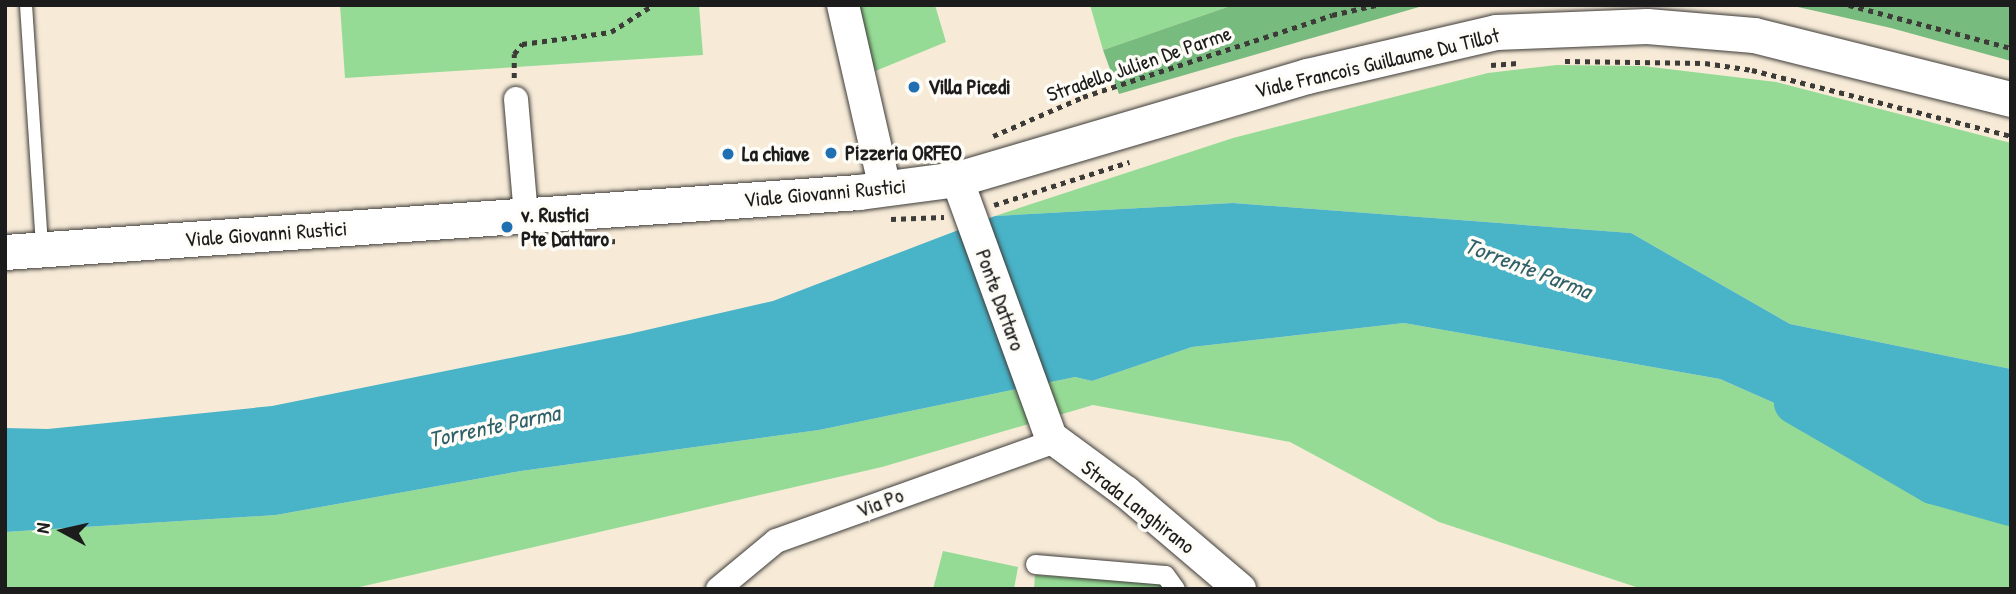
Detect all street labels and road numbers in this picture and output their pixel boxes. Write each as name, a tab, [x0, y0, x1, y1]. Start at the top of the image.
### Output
street label: Stradello Julien De Parme	[1043, 21, 1235, 107]
street label: Viale Francois Guillaume Du Tillot	[1252, 23, 1502, 103]
street label: Viale Giovanni Rustici	[743, 173, 907, 213]
street label: Viale Giovanni Rustici	[184, 216, 348, 252]
street label: Ponte Dattaro	[970, 246, 1030, 354]
street label: Strada Langhirano	[1076, 455, 1200, 559]
street label: Via Po	[853, 483, 907, 523]

